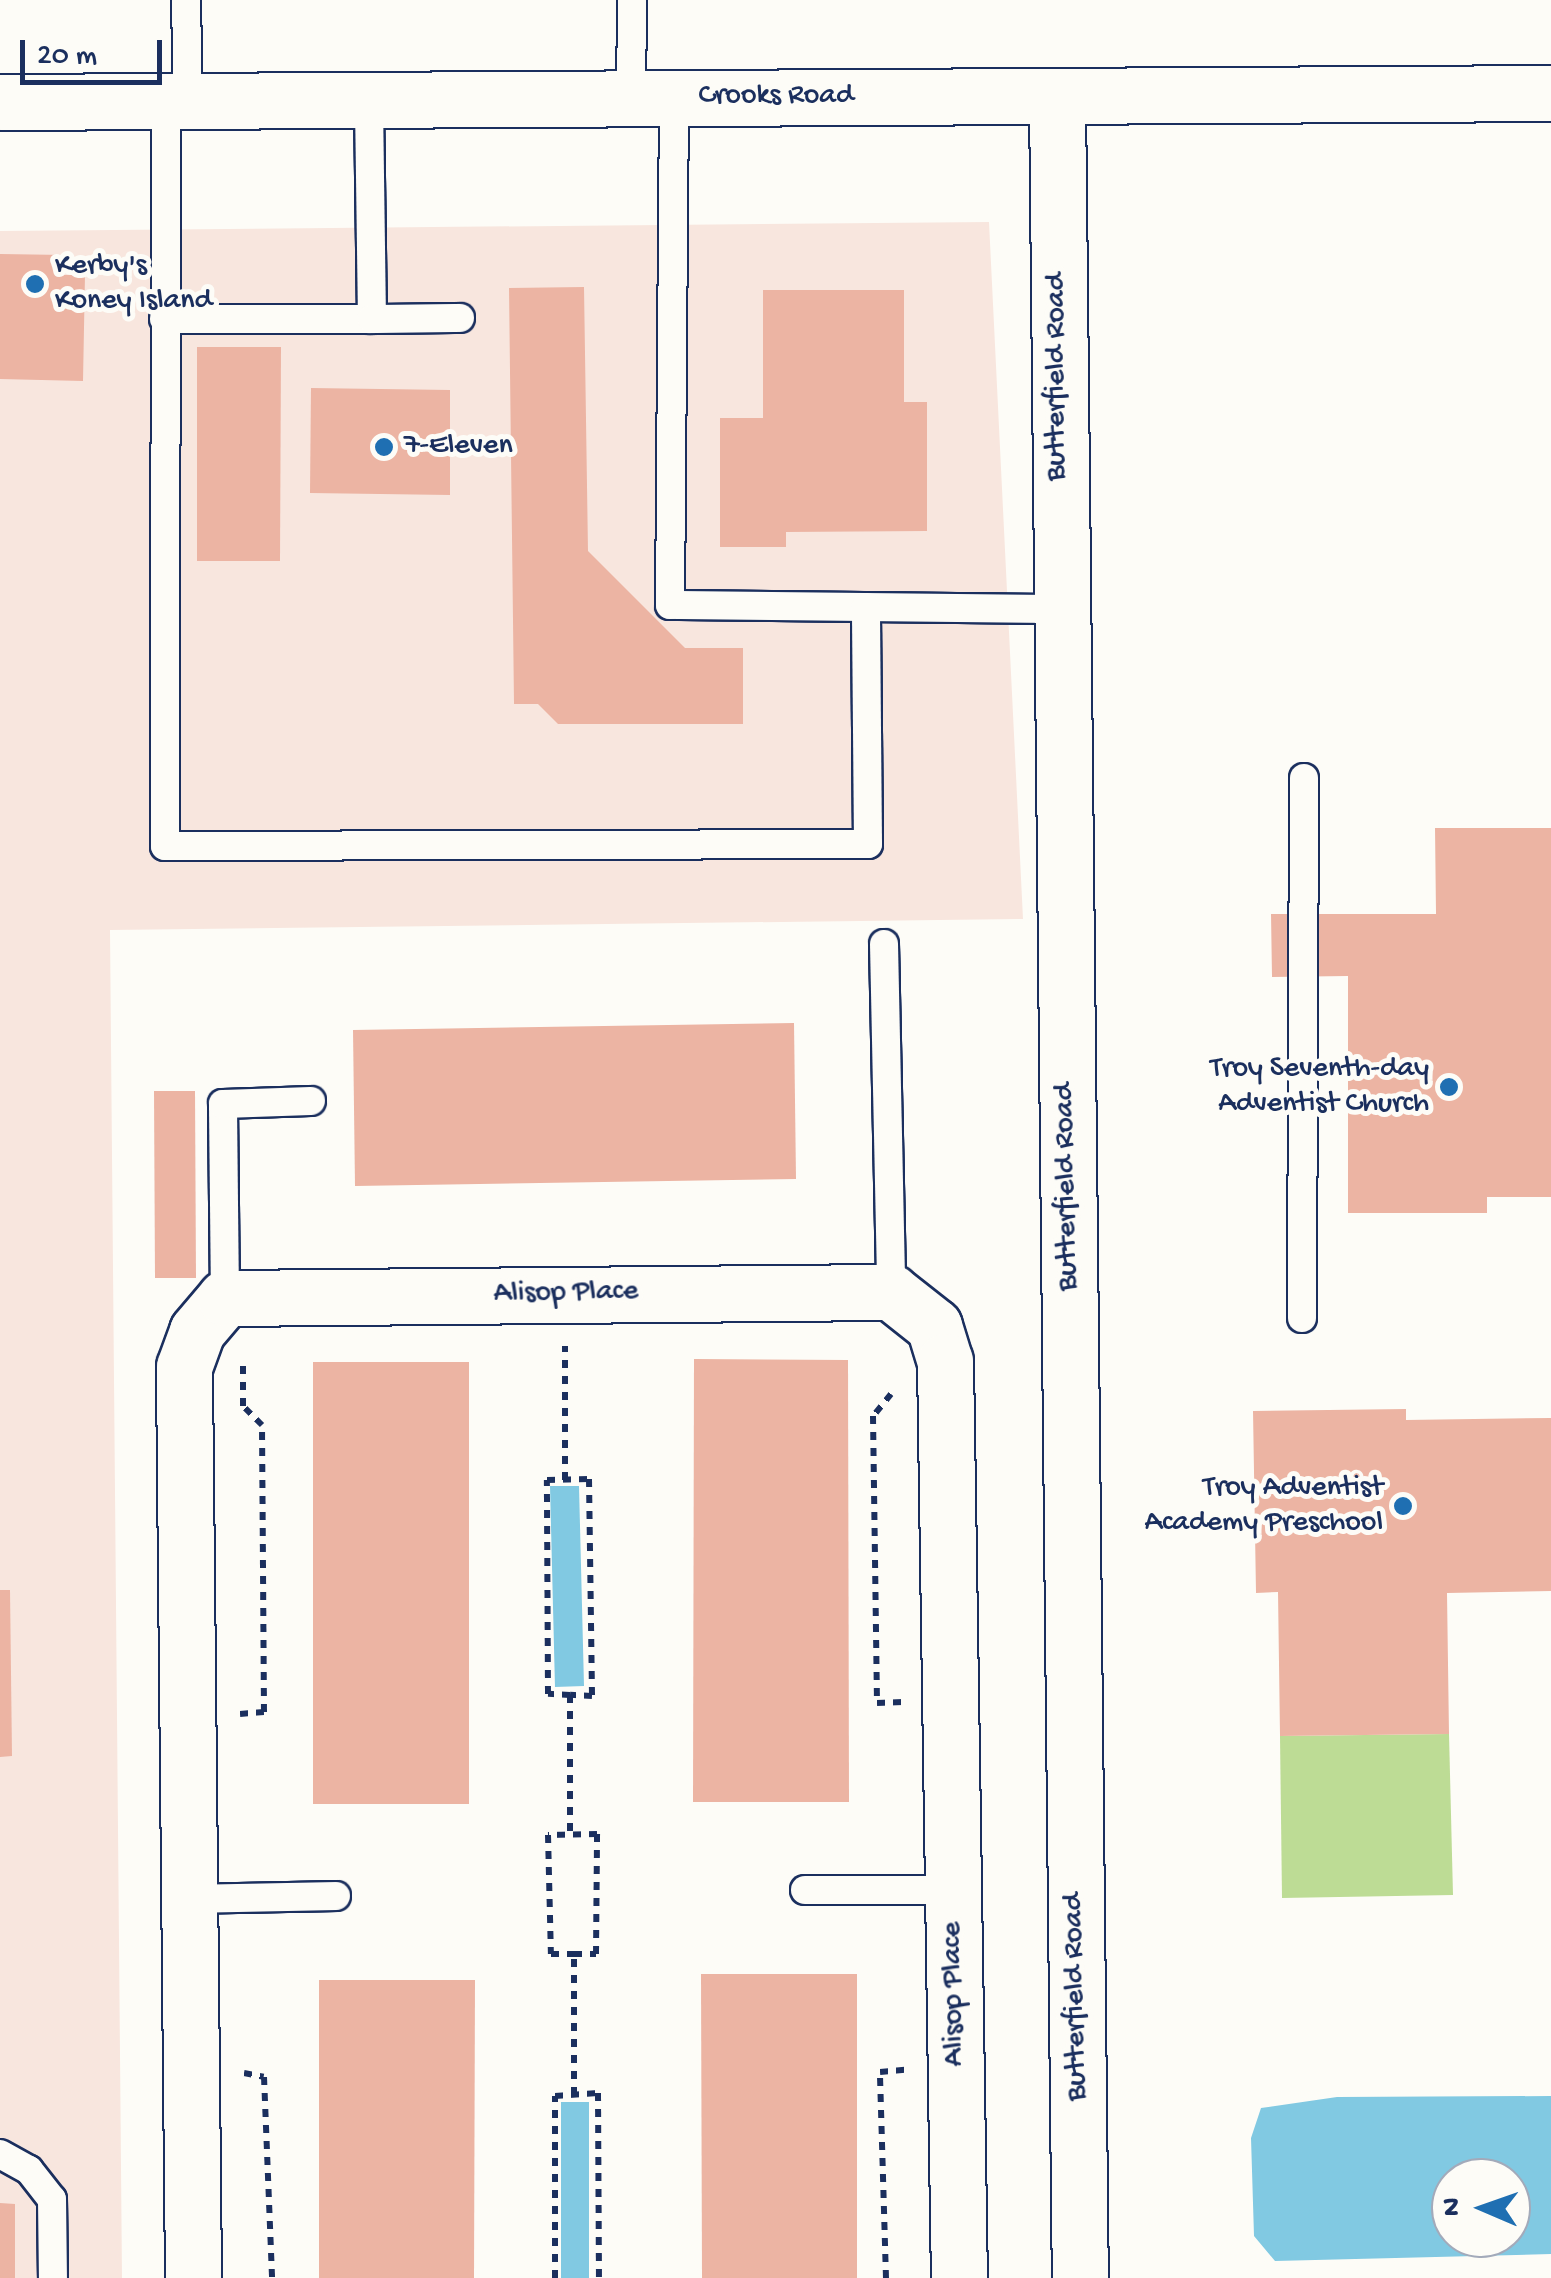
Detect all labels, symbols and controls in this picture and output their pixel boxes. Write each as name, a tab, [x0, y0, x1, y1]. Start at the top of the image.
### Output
scale bar	[25, 20, 168, 82]
text: 20 m	[37, 40, 97, 75]
street label: Crooks Road	[698, 79, 854, 115]
place label: Kerby's Koney Island	[55, 249, 212, 320]
marker: Kerby's Koney Island	[24, 273, 46, 295]
street label: Butterfield Road	[1040, 273, 1076, 481]
place label: 7-Eleven	[404, 429, 513, 465]
marker: 7-Eleven	[373, 436, 395, 458]
place label: Troy Seventh-day Adventist Church	[1210, 1052, 1429, 1122]
marker: Troy Seventh-day Adventist Church	[1438, 1076, 1460, 1098]
street label: Butterfield Road	[1048, 1083, 1088, 1291]
street label: Alisop Place	[493, 1275, 639, 1313]
place label: Troy Adventist Academy Preschool	[1144, 1471, 1383, 1542]
marker: Troy Adventist Academy Preschool	[1392, 1495, 1414, 1517]
street label: Butterfield Road	[1057, 1893, 1097, 2101]
street label: Alisop Place	[936, 1921, 974, 2067]
north arrow	[1431, 2158, 1531, 2258]
text: N	[1436, 2197, 1469, 2217]

